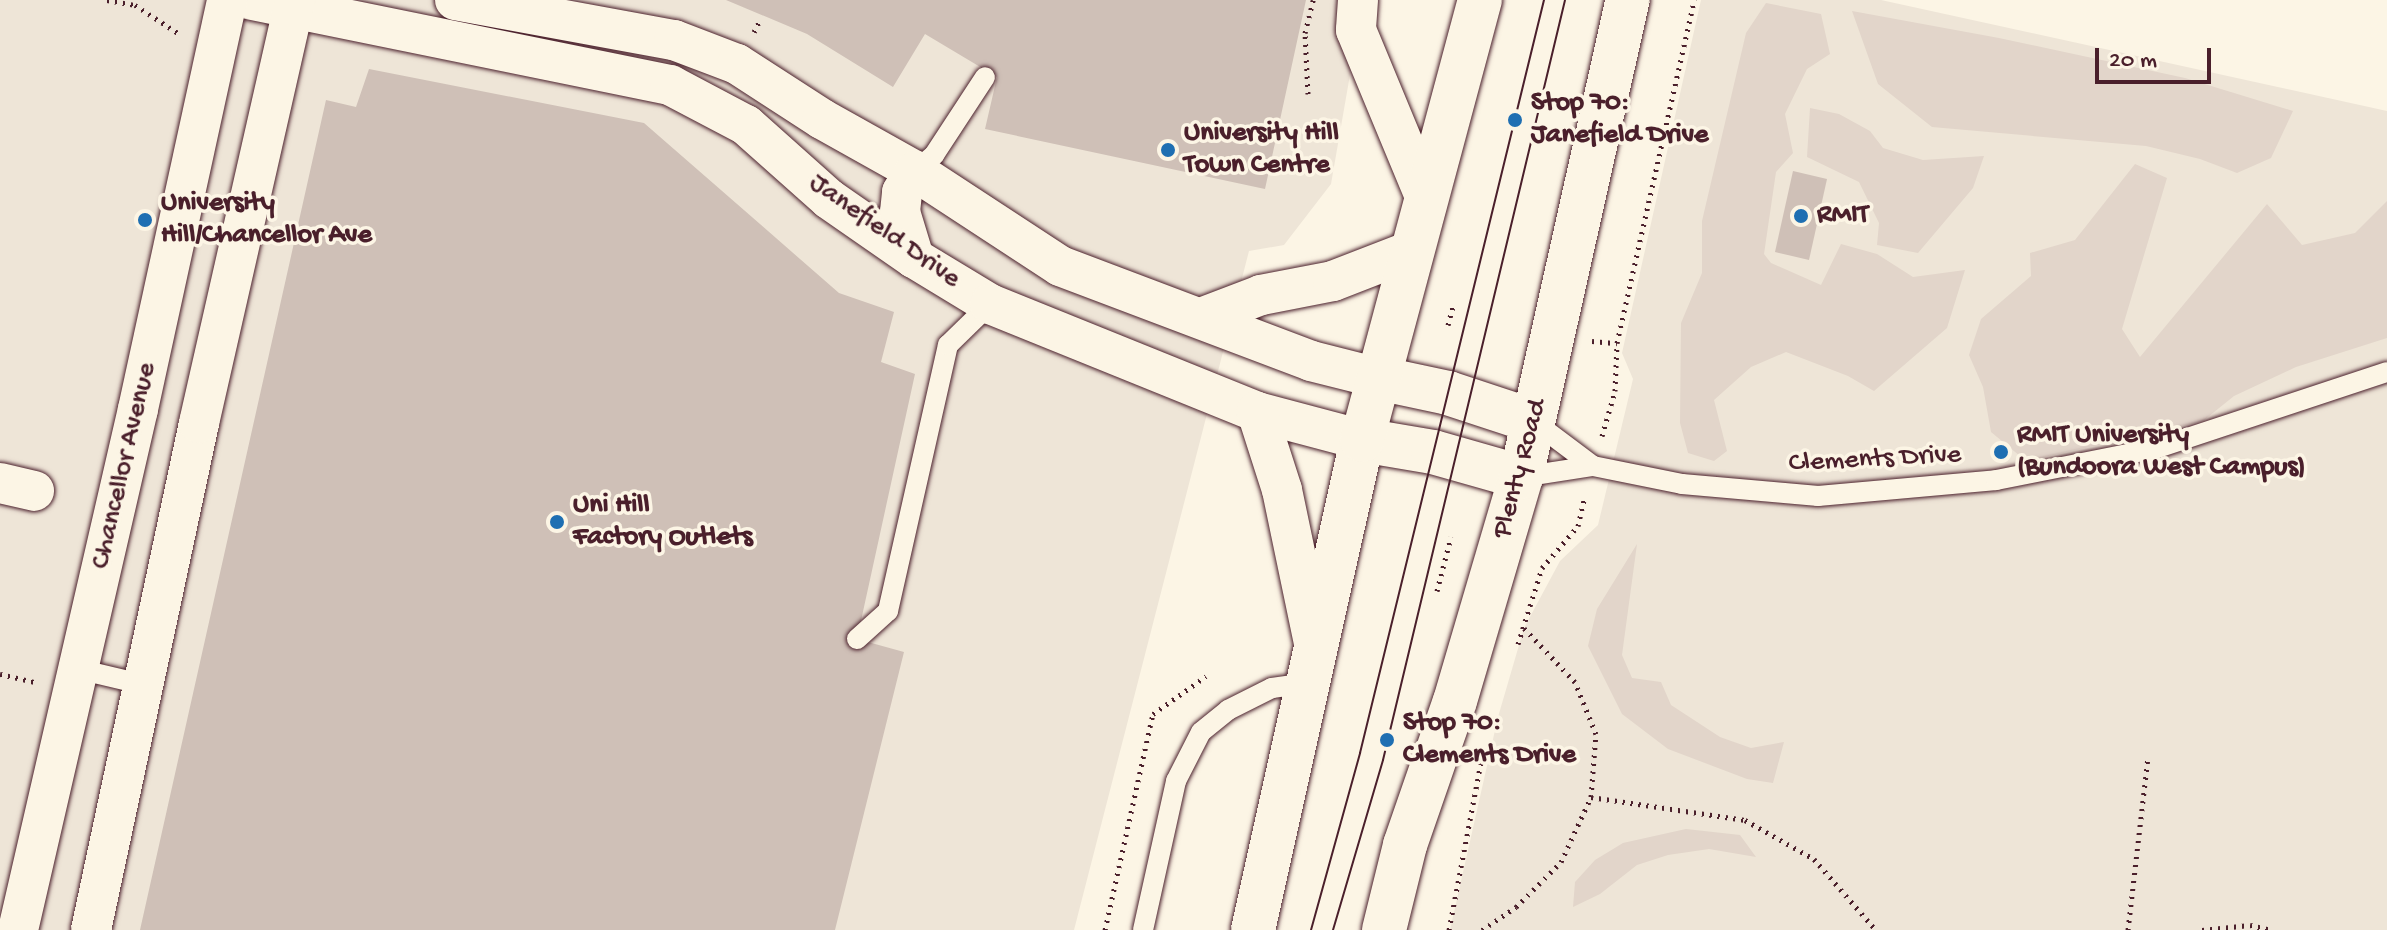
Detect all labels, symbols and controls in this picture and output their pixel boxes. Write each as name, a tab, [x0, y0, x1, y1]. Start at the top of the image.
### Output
scale bar	[2099, 32, 2215, 82]
text: 20 m	[2109, 47, 2157, 76]
place label: Stop 70: Janefield Drive	[1531, 87, 1708, 153]
marker: Stop 70: Janefield Drive	[1506, 111, 1524, 129]
place label: University Hill Town Centre	[1184, 117, 1339, 183]
marker: University Hill Town Centre	[1159, 141, 1177, 159]
street label: Janefield Drive	[802, 167, 966, 297]
place label: University Hill/Chancellor Ave	[161, 187, 372, 253]
place label: RMIT	[1817, 199, 1869, 233]
marker: RMIT	[1792, 207, 1810, 225]
marker: University Hill/Chancellor Ave	[136, 211, 154, 229]
street label: Chancellor Avenue	[85, 360, 165, 572]
street label: Plenty Road	[1486, 396, 1556, 542]
place label: RMIT University (Bundoora West Campus)	[2017, 419, 2306, 485]
street label: Clements Drive	[1788, 439, 1962, 481]
marker: RMIT University (Bundoora West Campus)	[1992, 443, 2010, 461]
place label: Uni Hill Factory Outlets	[573, 489, 752, 555]
marker: Uni Hill Factory Outlets	[548, 513, 566, 531]
place label: Stop 70: Clements Drive	[1403, 707, 1576, 773]
marker: Stop 70: Clements Drive	[1378, 731, 1396, 749]

